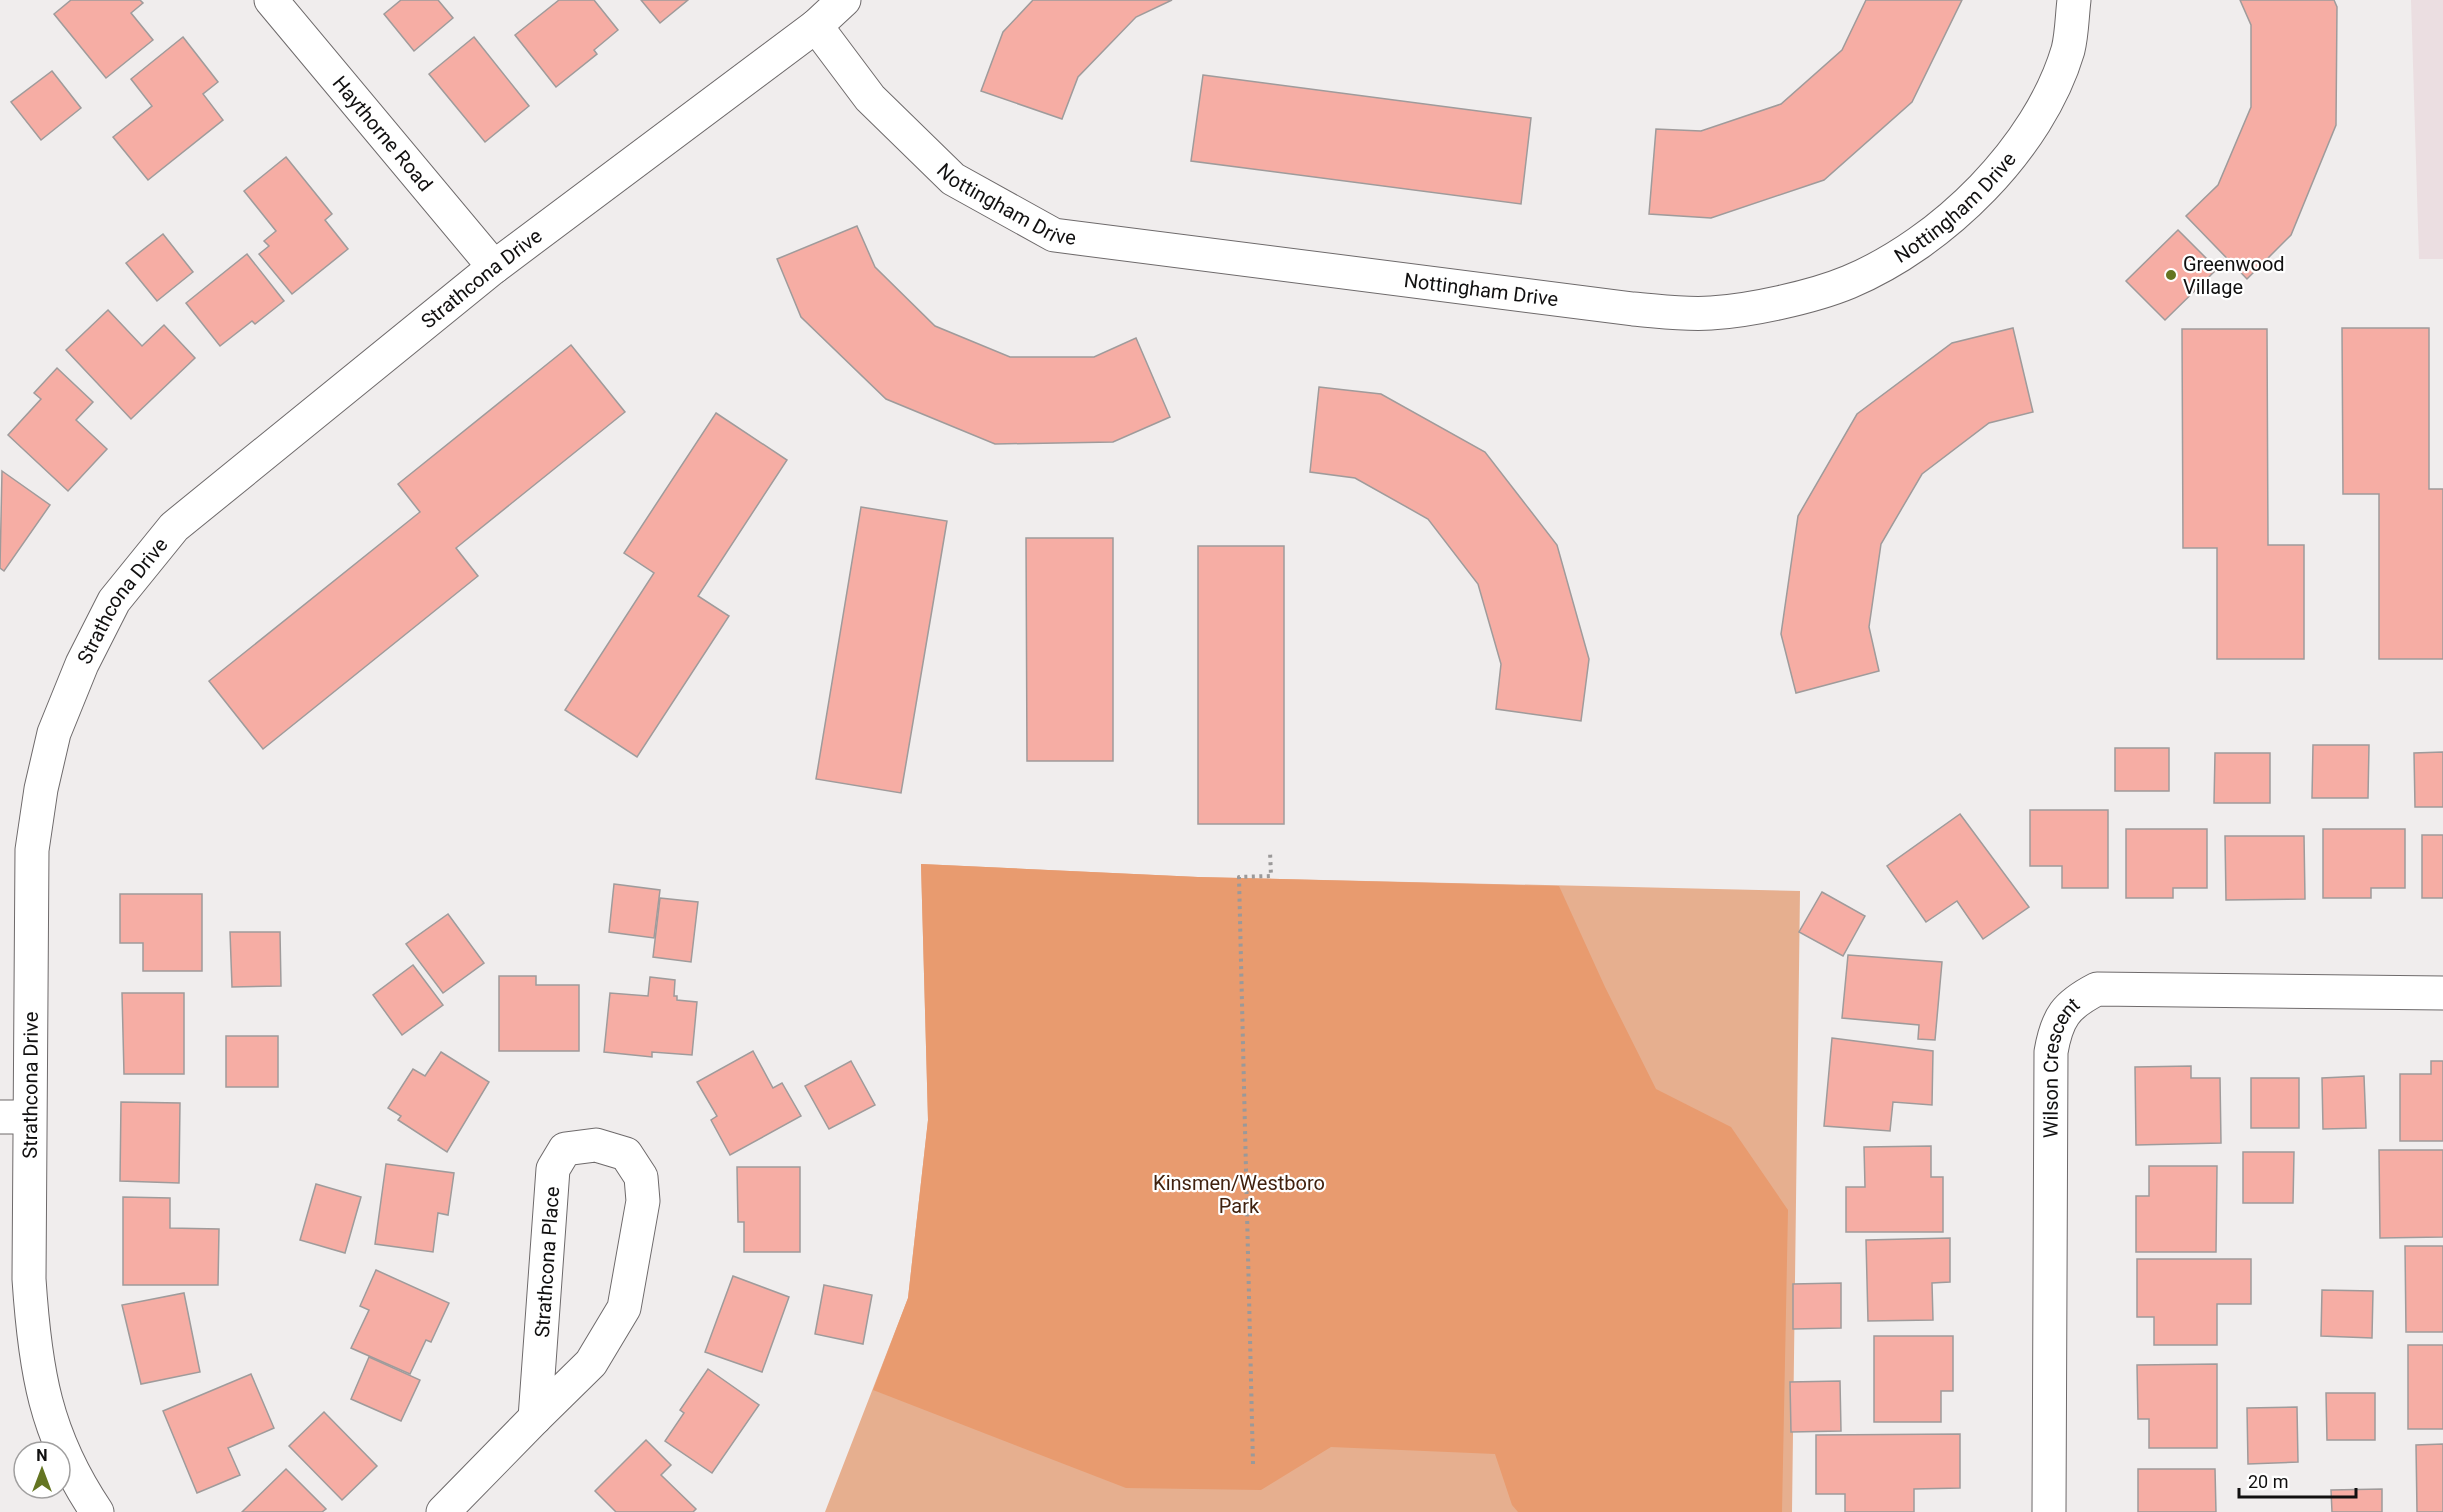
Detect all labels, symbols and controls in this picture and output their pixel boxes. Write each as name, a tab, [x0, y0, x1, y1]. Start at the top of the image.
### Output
street label: Haythorne Road	[328, 71, 438, 196]
street label: Nottingham Drive	[1890, 147, 2021, 268]
street label: Nottingham Drive	[932, 158, 1078, 250]
street label: Strathcona Drive	[416, 224, 546, 333]
place label: Greenwood Village	[2183, 252, 2285, 299]
street label: Nottingham Drive	[1403, 268, 1560, 311]
marker: Greenwood Village	[2164, 268, 2178, 282]
street label: Strathcona Drive	[72, 533, 172, 668]
street label: Wilson Crescent	[2039, 992, 2084, 1138]
street label: Strathcona Drive	[18, 1012, 43, 1159]
park label: Kinsmen/Westboro Park	[1153, 1171, 1325, 1218]
street label: Strathcona Place	[530, 1186, 564, 1338]
north arrow	[12, 1440, 72, 1500]
text: N	[36, 1446, 48, 1465]
scale bar	[2239, 1461, 2356, 1499]
text: 20 m	[2248, 1471, 2288, 1492]

